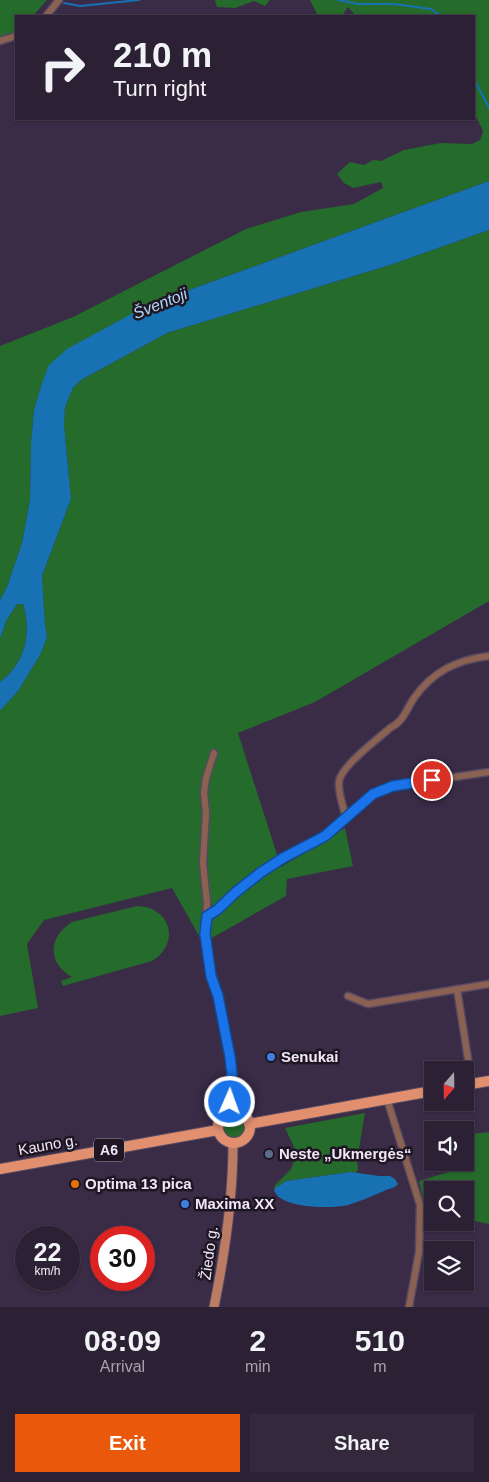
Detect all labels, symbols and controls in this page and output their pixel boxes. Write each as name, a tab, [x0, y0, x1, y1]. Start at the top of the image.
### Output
icon: right	[30, 35, 95, 100]
text: 210 m	[113, 35, 212, 74]
text: Turn right	[113, 76, 206, 101]
water label: Šventoji	[130, 284, 190, 322]
pin	[411, 759, 453, 801]
icon: arrive	[418, 766, 446, 794]
place label: Senukai	[281, 1048, 339, 1065]
marker: Senukai	[265, 1051, 277, 1063]
north arrow	[424, 1061, 474, 1111]
map controls	[424, 1061, 474, 1291]
position arrow	[203, 1075, 255, 1127]
button: sound	[424, 1121, 474, 1171]
street label: Kauno g.	[17, 1131, 79, 1158]
road number: A6	[94, 1138, 124, 1162]
place label: Neste „Ukmergės“	[279, 1145, 412, 1162]
marker: Neste „Ukmergės“	[263, 1148, 275, 1160]
place label: Optima 13 pica	[85, 1175, 192, 1192]
marker: Optima 13 pica	[69, 1178, 81, 1190]
button: search	[424, 1181, 474, 1231]
place label: Maxima XX	[195, 1195, 274, 1212]
marker: Maxima XX	[179, 1198, 191, 1210]
street label: Žiedo g.	[196, 1225, 221, 1281]
speed limit sign: 30	[90, 1226, 155, 1291]
text: 22	[34, 1238, 61, 1266]
button: layers	[424, 1241, 474, 1291]
text: km/h	[34, 1264, 61, 1278]
text: 08:09	[84, 1324, 161, 1357]
text: 2	[249, 1324, 266, 1357]
text: 510	[355, 1324, 405, 1357]
text: Arrival	[100, 1358, 145, 1375]
text: min	[245, 1358, 271, 1375]
text: m	[373, 1358, 386, 1375]
button: Exit	[15, 1414, 240, 1472]
button: Share	[250, 1414, 474, 1472]

